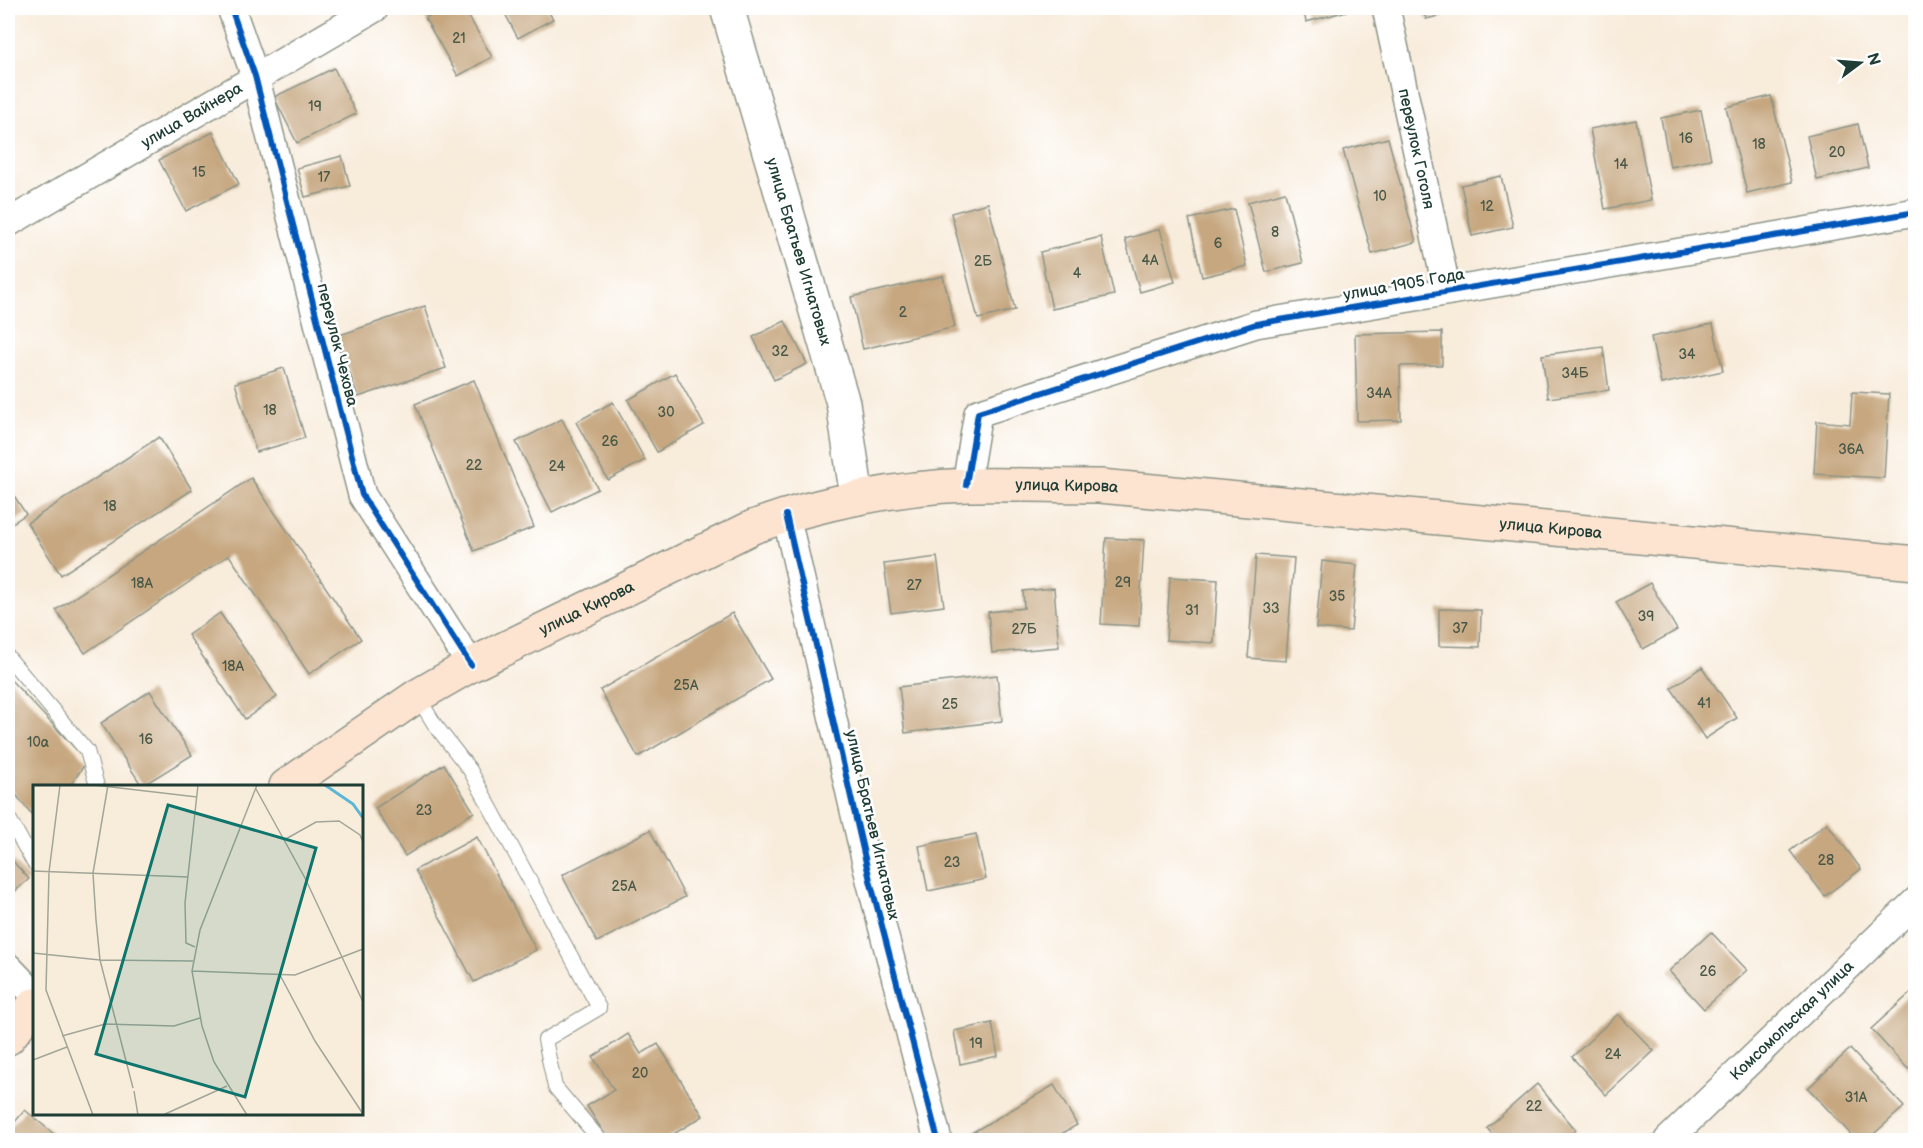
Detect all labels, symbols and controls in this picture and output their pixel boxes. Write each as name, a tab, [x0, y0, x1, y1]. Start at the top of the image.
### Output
house number: 21	[452, 30, 466, 47]
north arrow	[1830, 33, 1890, 93]
text: N	[1862, 51, 1884, 68]
street label: улица Вайнера	[138, 78, 246, 152]
street label: переулок Гоголя	[1394, 87, 1439, 211]
house number: 19	[308, 98, 322, 115]
house number: 16	[1679, 130, 1693, 147]
house number: 18	[1752, 136, 1766, 153]
house number: 20	[1829, 144, 1845, 161]
street label: улица Братьев Игнатовых	[762, 156, 835, 348]
house number: 14	[1614, 156, 1628, 173]
house number: 15	[192, 164, 206, 181]
house number: 17	[318, 169, 330, 186]
house number: 10	[1373, 188, 1387, 205]
house number: 12	[1480, 198, 1495, 215]
house number: 8	[1271, 224, 1279, 241]
house number: 6	[1214, 235, 1223, 252]
house number: 4А	[1141, 252, 1159, 269]
house number: 2Б	[974, 253, 992, 270]
house number: 4	[1073, 265, 1082, 282]
street label: улица 1905 Года	[1342, 265, 1467, 305]
street label: переулок Чехова	[312, 281, 362, 409]
house number: 2	[899, 304, 908, 321]
house number: 32	[772, 343, 789, 360]
house number: 34	[1678, 346, 1696, 363]
house number: 34Б	[1562, 365, 1589, 382]
house number: 34А	[1366, 385, 1392, 402]
house number: 18	[263, 402, 277, 419]
house number: 30	[658, 404, 674, 421]
house number: 26	[602, 433, 619, 450]
house number: 36А	[1838, 441, 1864, 458]
house number: 22	[466, 457, 483, 474]
house number: 24	[549, 458, 566, 475]
street label: улица Кирова	[1015, 475, 1120, 497]
house number: 18	[103, 498, 117, 515]
street label: улица Кирова	[1499, 514, 1604, 543]
house number: 29	[1115, 574, 1131, 591]
house number: 18А	[131, 575, 154, 592]
street label: улица Кирова	[536, 577, 638, 640]
house number: 27	[906, 577, 922, 594]
house number: 35	[1329, 588, 1345, 605]
house number: 33	[1262, 600, 1280, 617]
house number: 31	[1185, 602, 1199, 619]
house number: 39	[1638, 608, 1654, 625]
house number: 37	[1452, 620, 1468, 637]
house number: 27Б	[1012, 621, 1037, 638]
house number: 18А	[222, 658, 245, 675]
house number: 25А	[674, 677, 699, 694]
house number: 41	[1697, 695, 1711, 712]
house number: 25	[942, 696, 958, 713]
street label: улица Братьев Игнатовых	[841, 728, 903, 922]
house number: 16	[139, 731, 153, 748]
house number: 10а	[27, 734, 50, 751]
inset map	[33, 785, 363, 1115]
house number: 23	[416, 802, 432, 819]
house number: 28	[1818, 852, 1834, 869]
house number: 23	[944, 854, 960, 871]
house number: 25А	[612, 878, 637, 895]
street label: Комсомольская улица	[1726, 956, 1858, 1085]
house number: 26	[1700, 963, 1717, 980]
house number: 19	[969, 1035, 983, 1052]
house number: 24	[1605, 1046, 1622, 1063]
house number: 20	[632, 1065, 648, 1082]
house number: 31А	[1845, 1089, 1868, 1106]
house number: 22	[1526, 1098, 1543, 1115]

